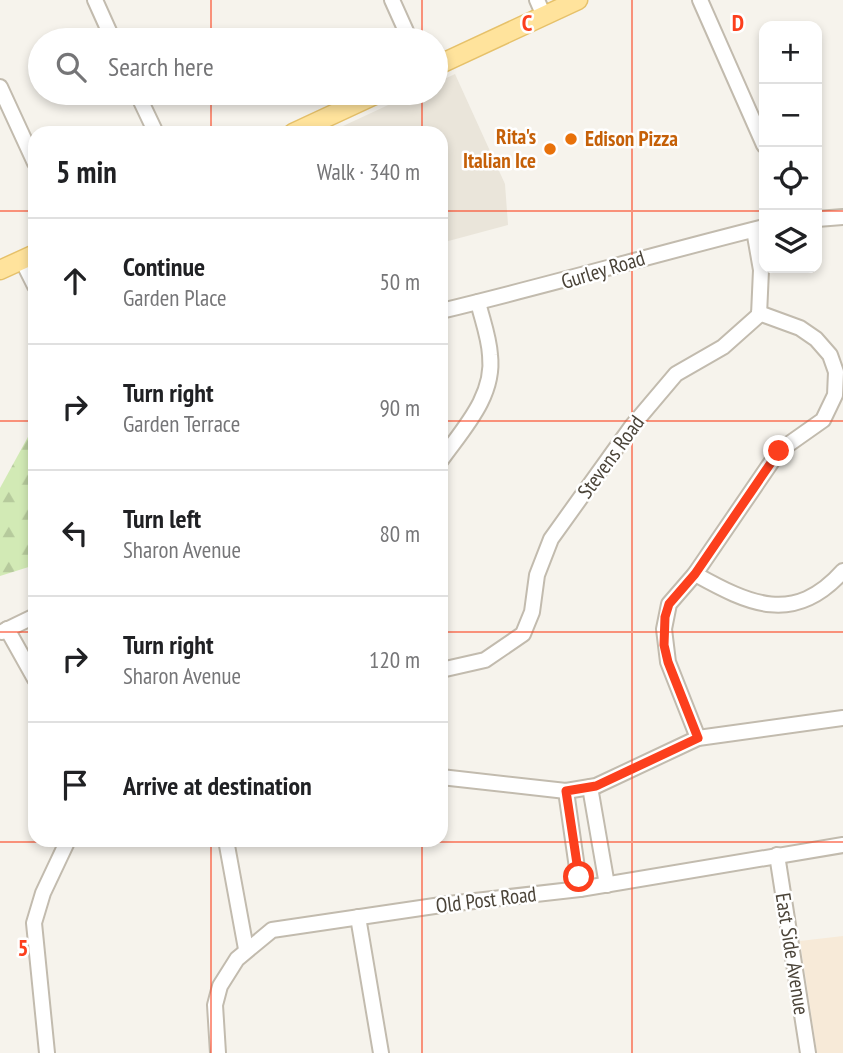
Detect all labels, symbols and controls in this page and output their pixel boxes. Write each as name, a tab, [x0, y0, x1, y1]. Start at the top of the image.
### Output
text: C	[522, 8, 533, 37]
text: D	[732, 8, 744, 37]
map controls	[759, 21, 822, 273]
button: +	[759, 21, 822, 84]
search box	[28, 28, 448, 105]
icon: search	[52, 48, 90, 86]
text: Search here	[108, 50, 214, 83]
button: −	[759, 84, 822, 147]
place label: Rita's Italian Ice	[463, 123, 536, 174]
place label: Edison Pizza	[585, 125, 678, 152]
marker: Edison Pizza	[563, 131, 579, 147]
marker: Rita's Italian Ice	[542, 141, 558, 157]
button: locate	[759, 147, 822, 210]
text: 5 min	[56, 152, 117, 191]
text: Walk · 340 m	[317, 157, 420, 186]
button: layers	[759, 210, 822, 273]
street label: Gurley Road	[558, 244, 648, 295]
text: Continue	[123, 250, 205, 283]
icon: ahead	[56, 262, 94, 300]
text: 50 m	[379, 267, 420, 296]
text: Garden Place	[123, 283, 226, 312]
text: Turn right	[123, 376, 214, 409]
icon: right	[56, 388, 94, 426]
text: 90 m	[379, 393, 420, 422]
text: Garden Terrace	[123, 409, 240, 438]
street label: Stevens Road	[571, 410, 650, 504]
route end	[763, 435, 794, 466]
text: Turn left	[123, 502, 201, 535]
icon: left	[56, 514, 94, 552]
text: 80 m	[379, 519, 420, 548]
text: Sharon Avenue	[123, 535, 241, 564]
text: Turn right	[123, 628, 214, 661]
icon: right	[56, 640, 94, 678]
text: 120 m	[369, 645, 420, 674]
text: Sharon Avenue	[123, 661, 241, 690]
icon: arrive	[56, 766, 94, 804]
text: Arrive at destination	[123, 769, 312, 802]
route start	[563, 861, 594, 892]
street label: Old Post Road	[434, 880, 538, 919]
street label: East Side Avenue	[770, 891, 815, 1017]
text: 5	[18, 933, 29, 962]

